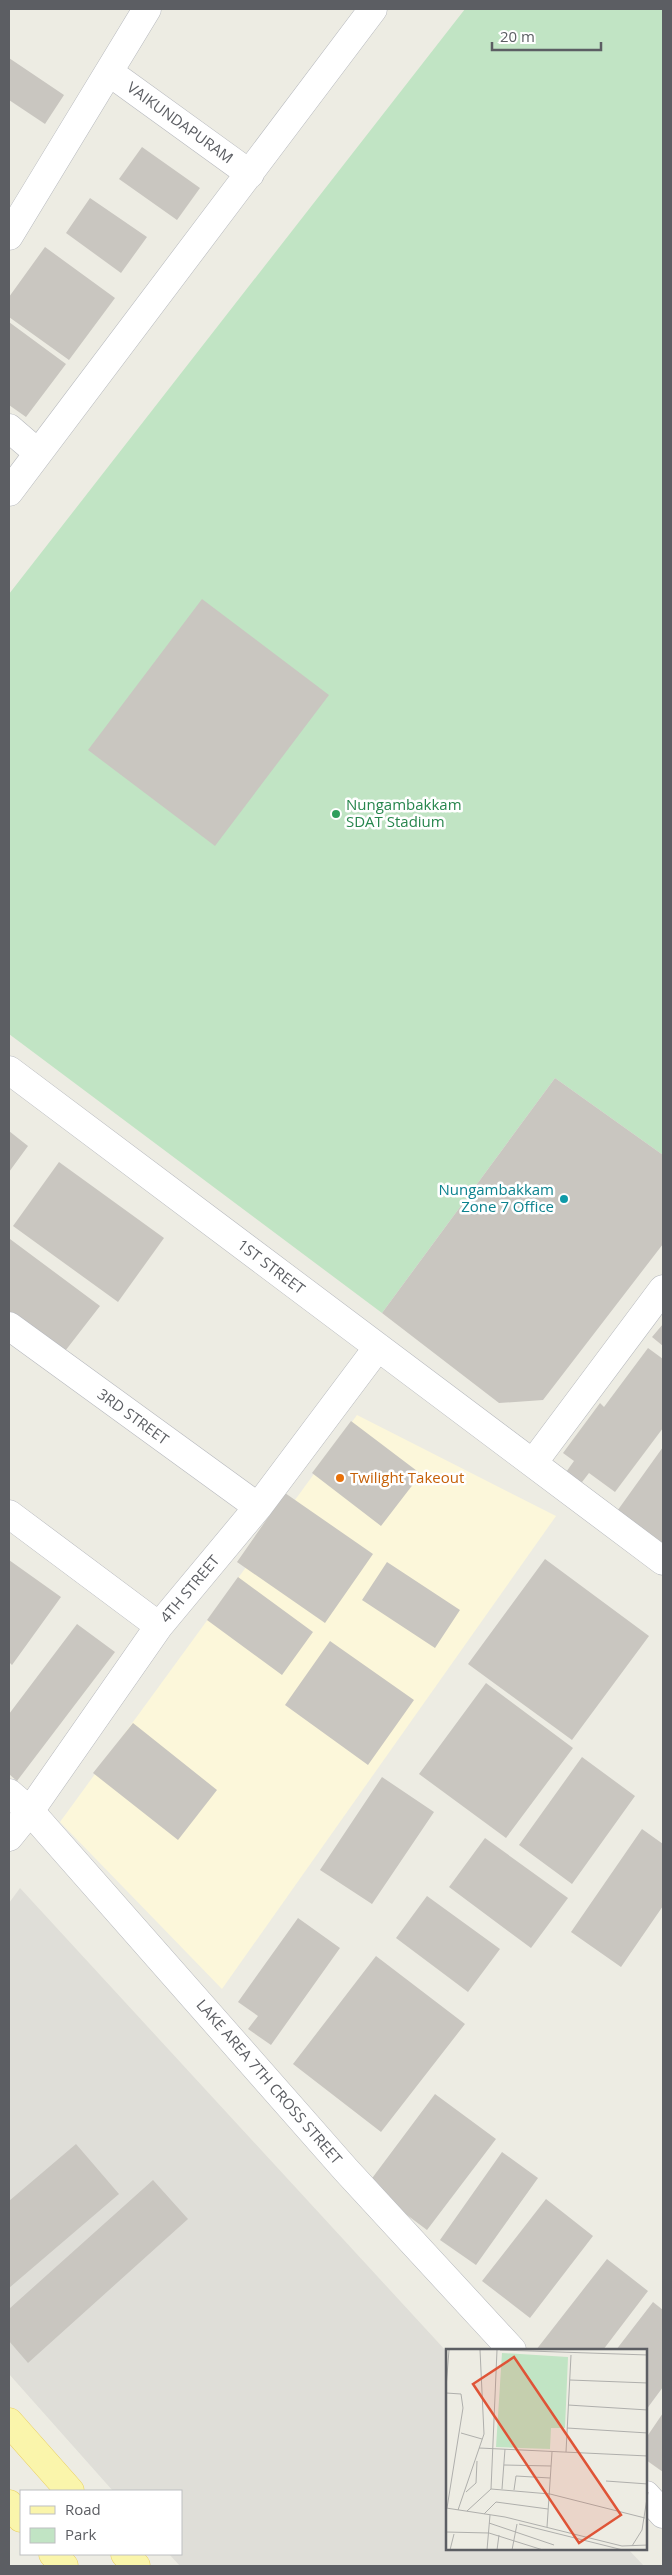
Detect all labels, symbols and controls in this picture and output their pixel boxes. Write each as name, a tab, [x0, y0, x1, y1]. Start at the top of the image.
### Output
scale bar	[492, 20, 601, 52]
text: 20 m	[500, 26, 535, 46]
street label: VAIKUNDAPURAM	[124, 77, 238, 167]
place label: Nungambakkam SDAT Stadium	[346, 794, 462, 831]
marker: Nungambakkam SDAT Stadium	[330, 808, 342, 820]
place label: Nungambakkam Zone 7 Office	[438, 1179, 554, 1216]
marker: Nungambakkam Zone 7 Office	[558, 1193, 570, 1205]
street label: 1ST STREET	[234, 1234, 310, 1299]
street label: 3RD STREET	[94, 1384, 174, 1449]
place label: Twilight Takeout	[350, 1467, 464, 1487]
marker: Twilight Takeout	[334, 1472, 346, 1484]
street label: 4TH STREET	[155, 1550, 224, 1626]
street label: LAKE AREA 7TH CROSS STREET	[193, 1995, 347, 2169]
inset map	[446, 2349, 647, 2550]
legend	[20, 2490, 182, 2555]
text: Road	[65, 2499, 101, 2519]
text: Park	[65, 2524, 96, 2544]

